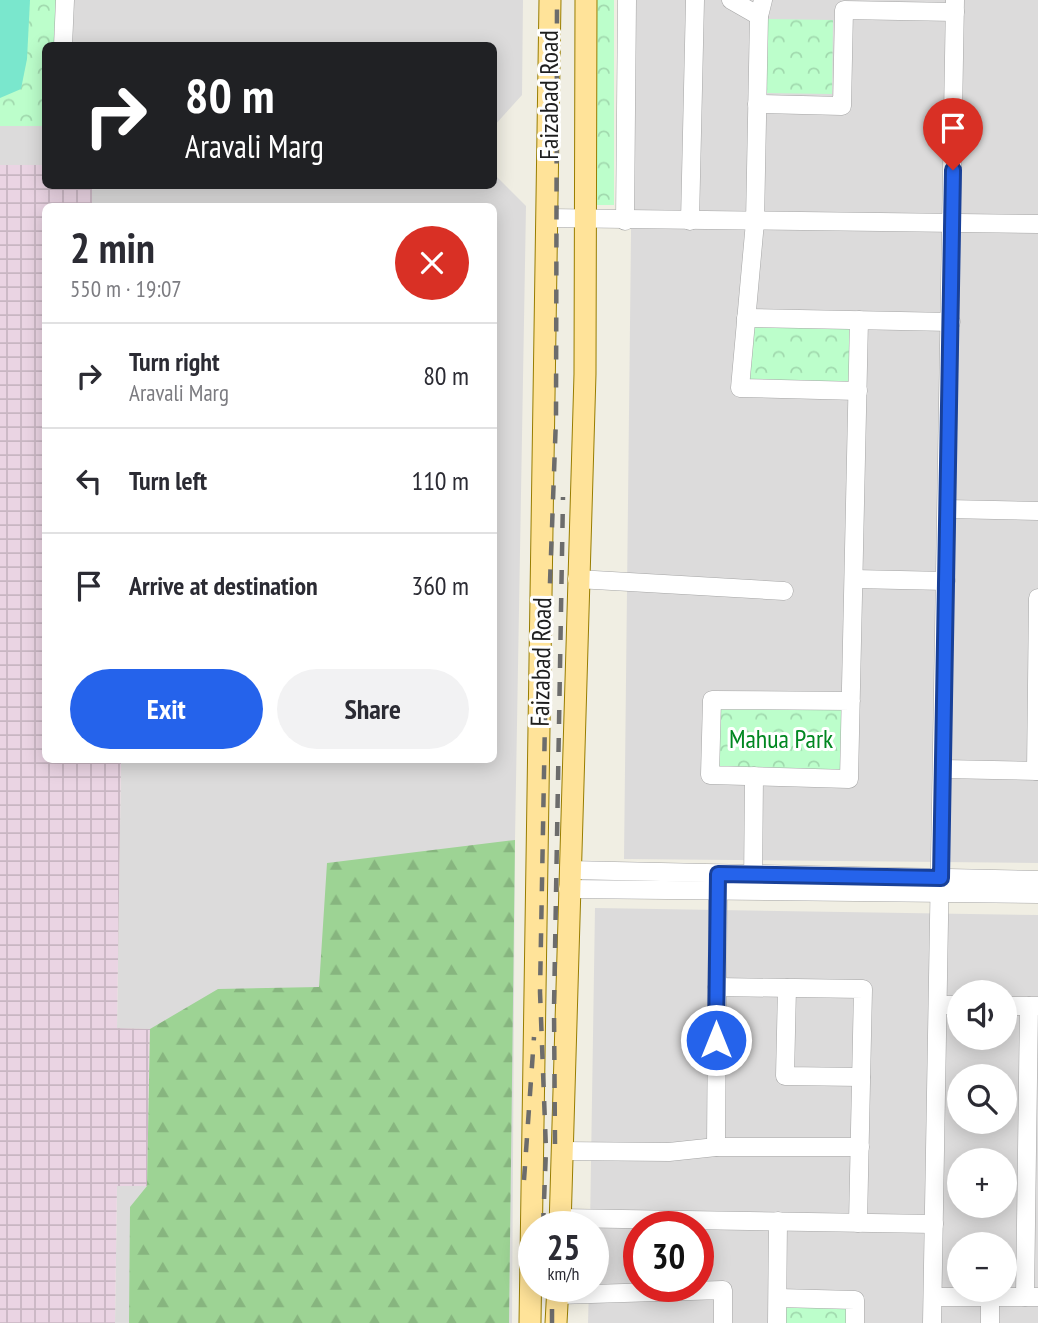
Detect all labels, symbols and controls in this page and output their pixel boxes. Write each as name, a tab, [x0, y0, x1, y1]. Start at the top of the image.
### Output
street label: Faizabad Road	[532, 30, 565, 160]
text: 80 m	[185, 63, 274, 127]
icon: right	[70, 70, 161, 161]
pin	[923, 98, 983, 170]
icon: arrive	[934, 109, 972, 147]
text: Aravali Marg	[185, 125, 324, 167]
text: 2 min	[70, 220, 155, 275]
button: close	[395, 226, 469, 300]
text: 550 m · 19:07	[70, 274, 182, 303]
text: Turn right	[129, 345, 220, 378]
icon: right	[70, 357, 108, 395]
text: 80 m	[423, 359, 469, 392]
text: Aravali Marg	[129, 378, 229, 407]
icon: left	[70, 462, 108, 500]
text: Turn left	[129, 464, 207, 497]
text: 110 m	[411, 464, 469, 497]
icon: arrive	[70, 567, 108, 605]
text: Arrive at destination	[129, 569, 318, 602]
text: 360 m	[411, 569, 469, 602]
street label: Faizabad Road	[523, 597, 558, 727]
button: Exit	[70, 669, 263, 749]
button: Share	[277, 669, 469, 749]
park label: Mahua Park	[729, 722, 833, 755]
map controls	[947, 980, 1017, 1302]
button: sound	[947, 980, 1017, 1050]
position arrow	[679, 1003, 753, 1077]
button: search	[947, 1064, 1017, 1134]
button: +	[947, 1148, 1017, 1218]
speed limit sign: 30	[623, 1211, 714, 1302]
text: 25	[547, 1224, 580, 1270]
button: −	[947, 1232, 1017, 1302]
text: km/h	[548, 1262, 579, 1285]

